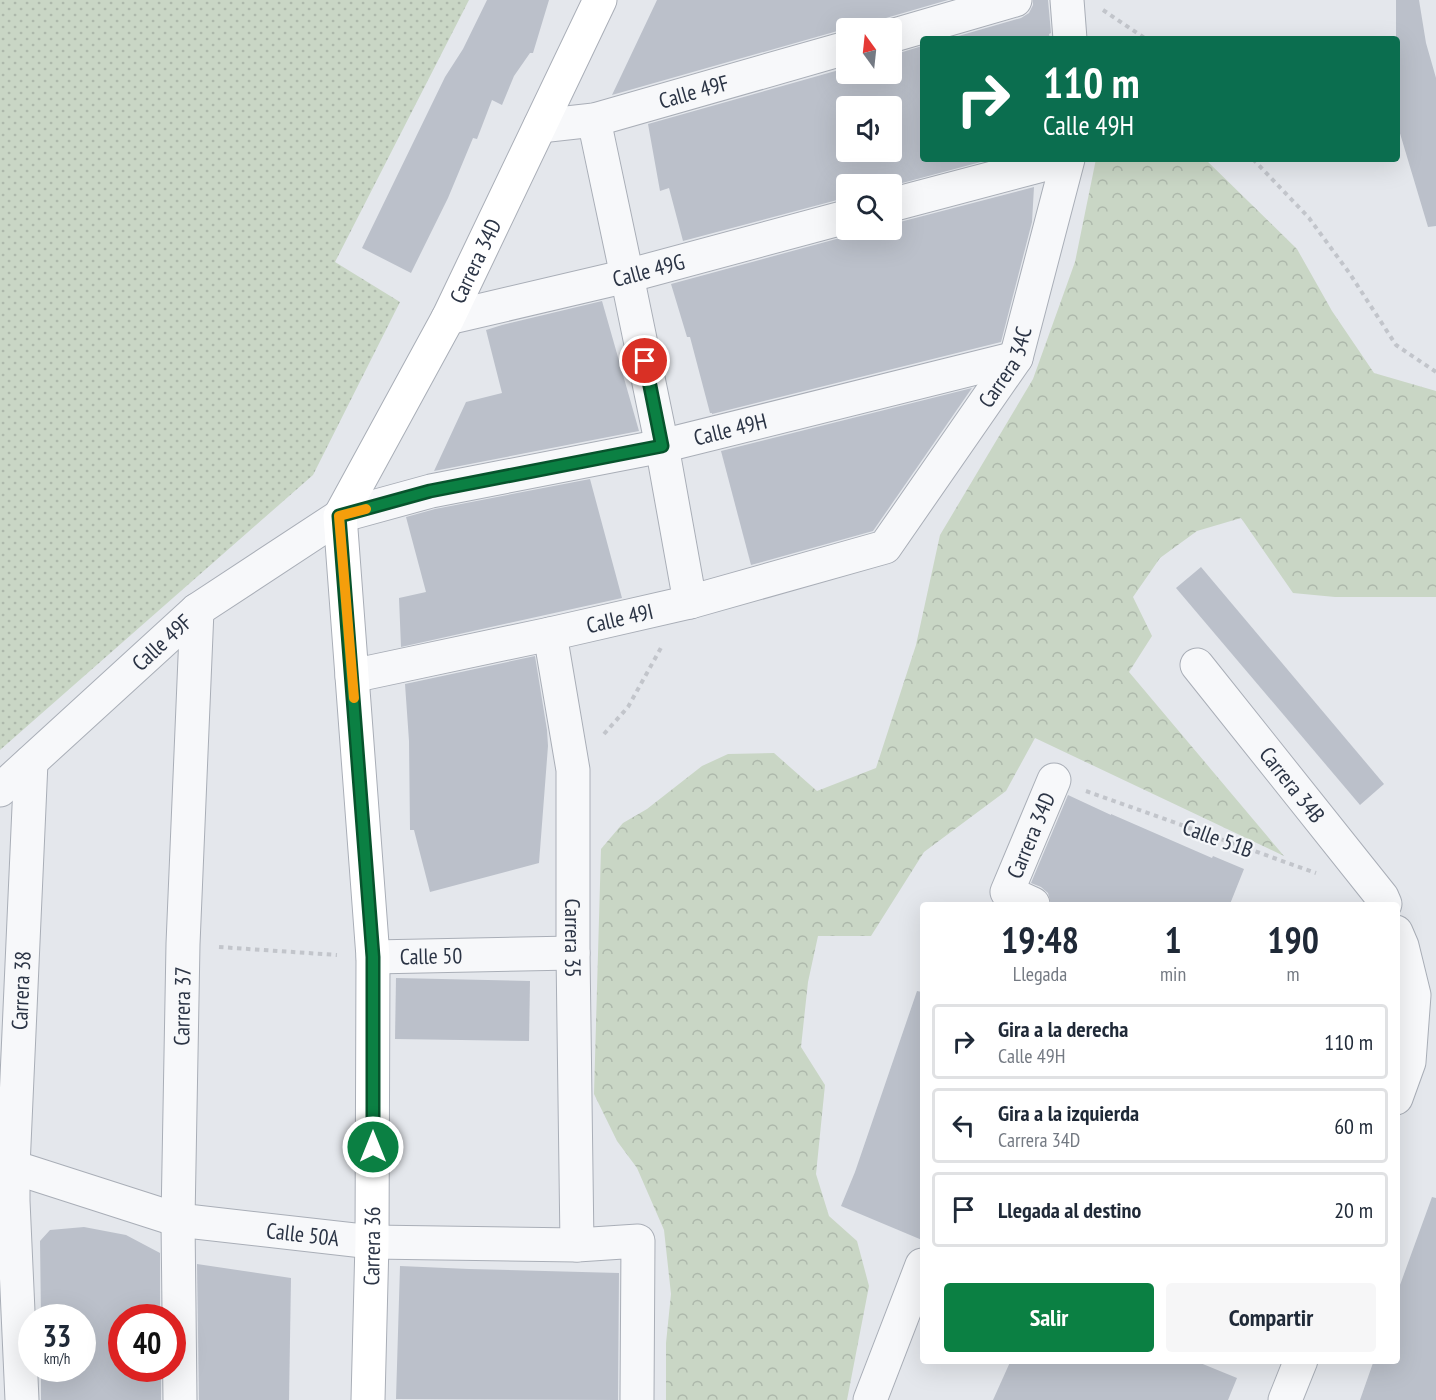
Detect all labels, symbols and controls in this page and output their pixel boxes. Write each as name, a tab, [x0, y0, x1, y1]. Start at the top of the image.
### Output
north arrow	[836, 18, 902, 84]
map controls	[836, 18, 902, 240]
text: 110 m	[1043, 55, 1140, 110]
icon: right	[944, 60, 1022, 138]
street label: Calle 49F	[655, 68, 732, 115]
button: sound	[836, 96, 902, 162]
text: Calle 49H	[1043, 108, 1134, 142]
button: search	[836, 174, 902, 240]
street label: Carrera 34D	[443, 214, 507, 308]
street label: Calle 49G	[610, 247, 687, 293]
street label: Carrera 34C	[972, 323, 1038, 413]
pin	[619, 335, 670, 386]
icon: arrive	[628, 344, 661, 377]
street label: Calle 49H	[691, 406, 770, 452]
street label: Calle 49I	[584, 597, 656, 639]
street label: Calle 49F	[126, 608, 198, 677]
street label: Carrera 34B	[1254, 741, 1331, 828]
street label: Carrera 34D	[1000, 788, 1061, 883]
street label: Calle 51B	[1179, 812, 1257, 864]
street label: Carrera 35	[559, 899, 587, 978]
text: 19:48	[1001, 916, 1079, 963]
text: 1	[1164, 916, 1182, 963]
text: 190	[1267, 916, 1319, 963]
street label: Calle 50	[399, 941, 463, 970]
street label: Carrera 38	[5, 950, 37, 1031]
text: Llegada	[1013, 961, 1067, 987]
text: min	[1160, 961, 1186, 987]
text: m	[1287, 961, 1300, 987]
street label: Carrera 37	[167, 966, 197, 1046]
text: Gira a la derecha	[998, 1015, 1128, 1043]
icon: right	[947, 1025, 980, 1058]
text: 110 m	[1324, 1028, 1373, 1056]
text: Calle 49H	[998, 1043, 1065, 1069]
text: Gira a la izquierda	[998, 1099, 1139, 1127]
icon: left	[947, 1109, 980, 1142]
text: 60 m	[1334, 1112, 1373, 1140]
position arrow	[341, 1115, 405, 1179]
text: Carrera 34D	[998, 1127, 1080, 1153]
icon: arrive	[947, 1193, 980, 1226]
text: Llegada al destino	[998, 1196, 1141, 1224]
text: 20 m	[1334, 1196, 1373, 1224]
street label: Carrera 36	[357, 1206, 386, 1286]
street label: Calle 50A	[265, 1216, 341, 1252]
button: Salir	[944, 1283, 1154, 1352]
button: Compartir	[1166, 1283, 1376, 1352]
speed limit sign: 40	[108, 1304, 186, 1382]
text: 33	[43, 1316, 71, 1355]
text: km/h	[44, 1349, 70, 1368]

